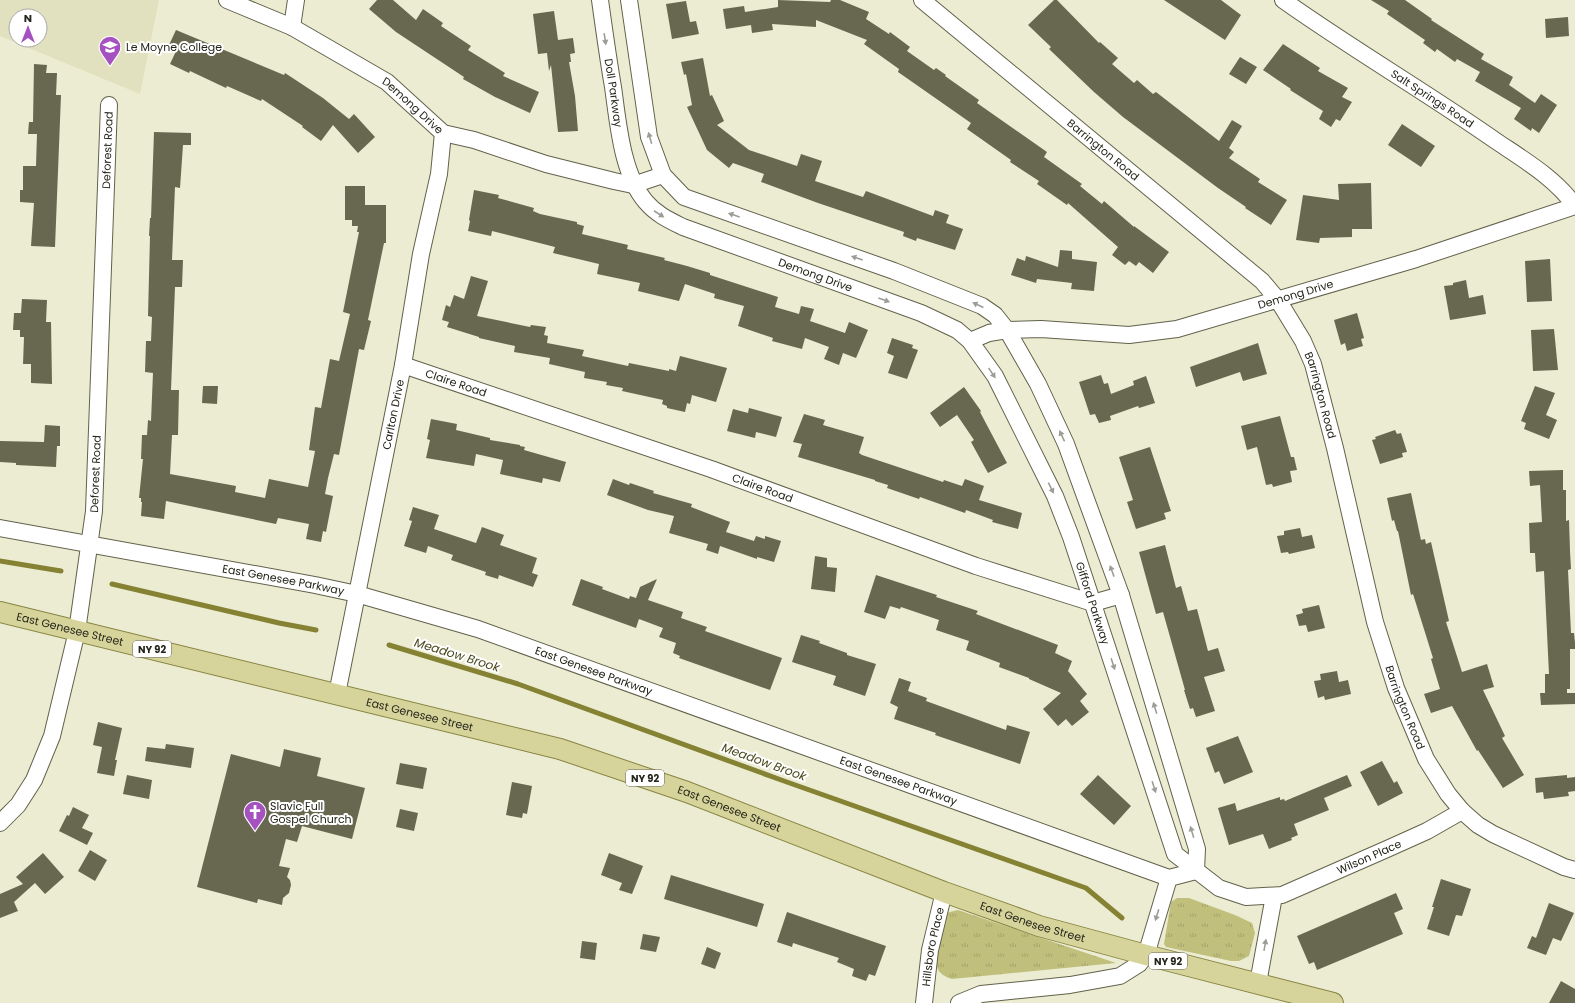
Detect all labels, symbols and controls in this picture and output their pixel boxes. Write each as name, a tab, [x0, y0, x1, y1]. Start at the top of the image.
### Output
north arrow	[8, 8, 48, 48]
text: N	[24, 10, 32, 26]
one-way arrow	[602, 32, 608, 45]
school or university icon: Le Moyne College	[97, 34, 123, 67]
place label: Le Moyne College	[126, 39, 222, 55]
street label: Doll Parkway	[600, 57, 627, 129]
street label: Salt Springs Road	[1388, 66, 1477, 132]
street label: Demong Drive	[379, 73, 447, 138]
street label: Deforest Road	[98, 111, 117, 189]
street label: Barrington Road	[1064, 115, 1143, 184]
one-way arrow	[647, 132, 653, 144]
one-way arrow	[653, 210, 664, 218]
one-way arrow	[728, 212, 740, 218]
street label: Demong Drive	[776, 254, 855, 296]
one-way arrow	[851, 255, 863, 261]
street label: Demong Drive	[1256, 276, 1335, 313]
one-way arrow	[879, 298, 891, 304]
one-way arrow	[973, 302, 984, 308]
street label: Barrington Road	[1301, 349, 1340, 440]
street label: Claire Road	[423, 365, 489, 401]
one-way arrow	[988, 367, 996, 378]
street label: Carlton Drive	[378, 378, 408, 451]
one-way arrow	[1059, 430, 1065, 441]
street label: Deforest Road	[86, 435, 105, 513]
street label: Claire Road	[730, 469, 795, 506]
one-way arrow	[1048, 483, 1054, 494]
street label: East Genesee Parkway	[221, 560, 347, 599]
street label: Gifford Parkway	[1072, 560, 1114, 648]
one-way arrow	[1109, 564, 1115, 576]
street label: East Genesee Street	[15, 608, 125, 650]
water label: Meadow Brook	[412, 633, 503, 676]
road number: NY 92	[133, 641, 171, 657]
street label: East Genesee Parkway	[533, 642, 655, 699]
one-way arrow	[1110, 658, 1116, 670]
street label: Barrington Road	[1381, 663, 1429, 752]
street label: East Genesee Street	[364, 694, 475, 735]
one-way arrow	[1152, 702, 1158, 714]
water label: Meadow Brook	[720, 738, 809, 785]
street label: East Genesee Parkway	[838, 752, 960, 809]
road number: NY 92	[626, 770, 664, 786]
street label: East Genesee Street	[676, 781, 783, 836]
one-way arrow	[1151, 781, 1157, 793]
place label: Slavic Full Gospel Church	[270, 798, 352, 827]
church icon: Slavic Full Gospel Church	[242, 799, 268, 832]
one-way arrow	[1189, 826, 1195, 838]
street label: Wilson Place	[1334, 836, 1404, 878]
street label: East Genesee Street	[978, 898, 1087, 946]
street label: Hillsboro Place	[918, 905, 948, 987]
one-way arrow	[1154, 910, 1160, 922]
one-way arrow	[1262, 938, 1268, 951]
road number: NY 92	[1149, 953, 1187, 969]

